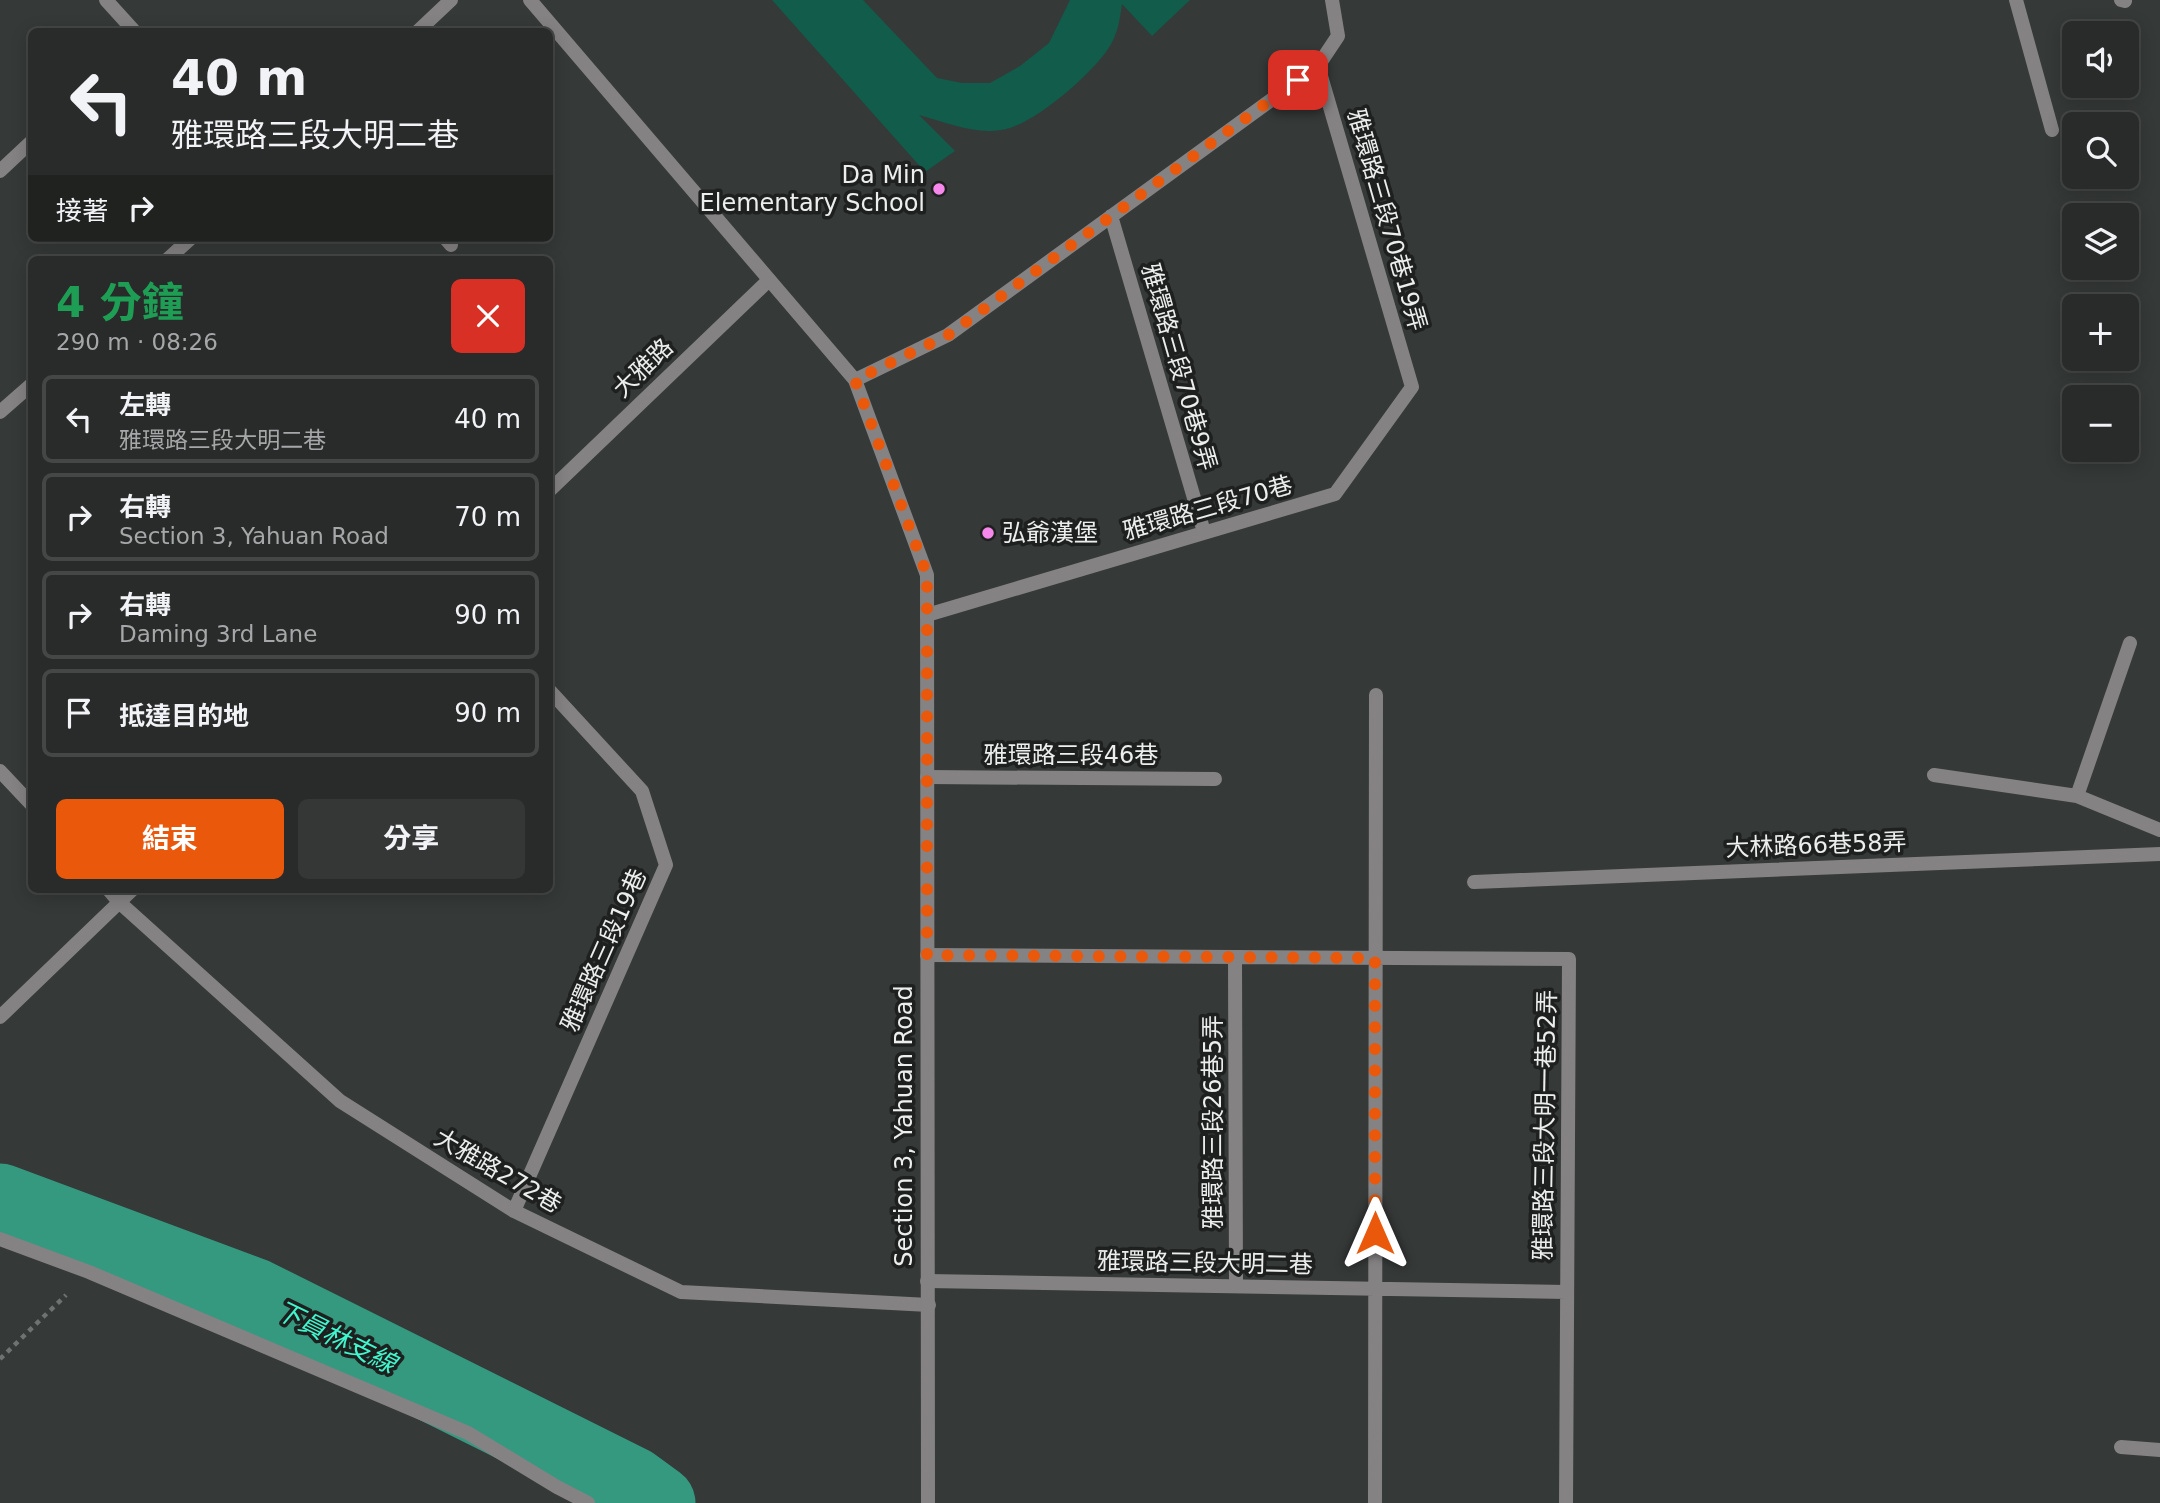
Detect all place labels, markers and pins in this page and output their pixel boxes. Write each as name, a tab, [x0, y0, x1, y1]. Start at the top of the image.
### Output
pin	[1268, 50, 1328, 110]
place label: Da Min Elementary School	[700, 161, 925, 217]
marker: Da Min Elementary School	[931, 181, 947, 197]
place label: 弘爺漢堡	[1002, 519, 1098, 547]
marker: 弘爺漢堡	[980, 525, 996, 541]

